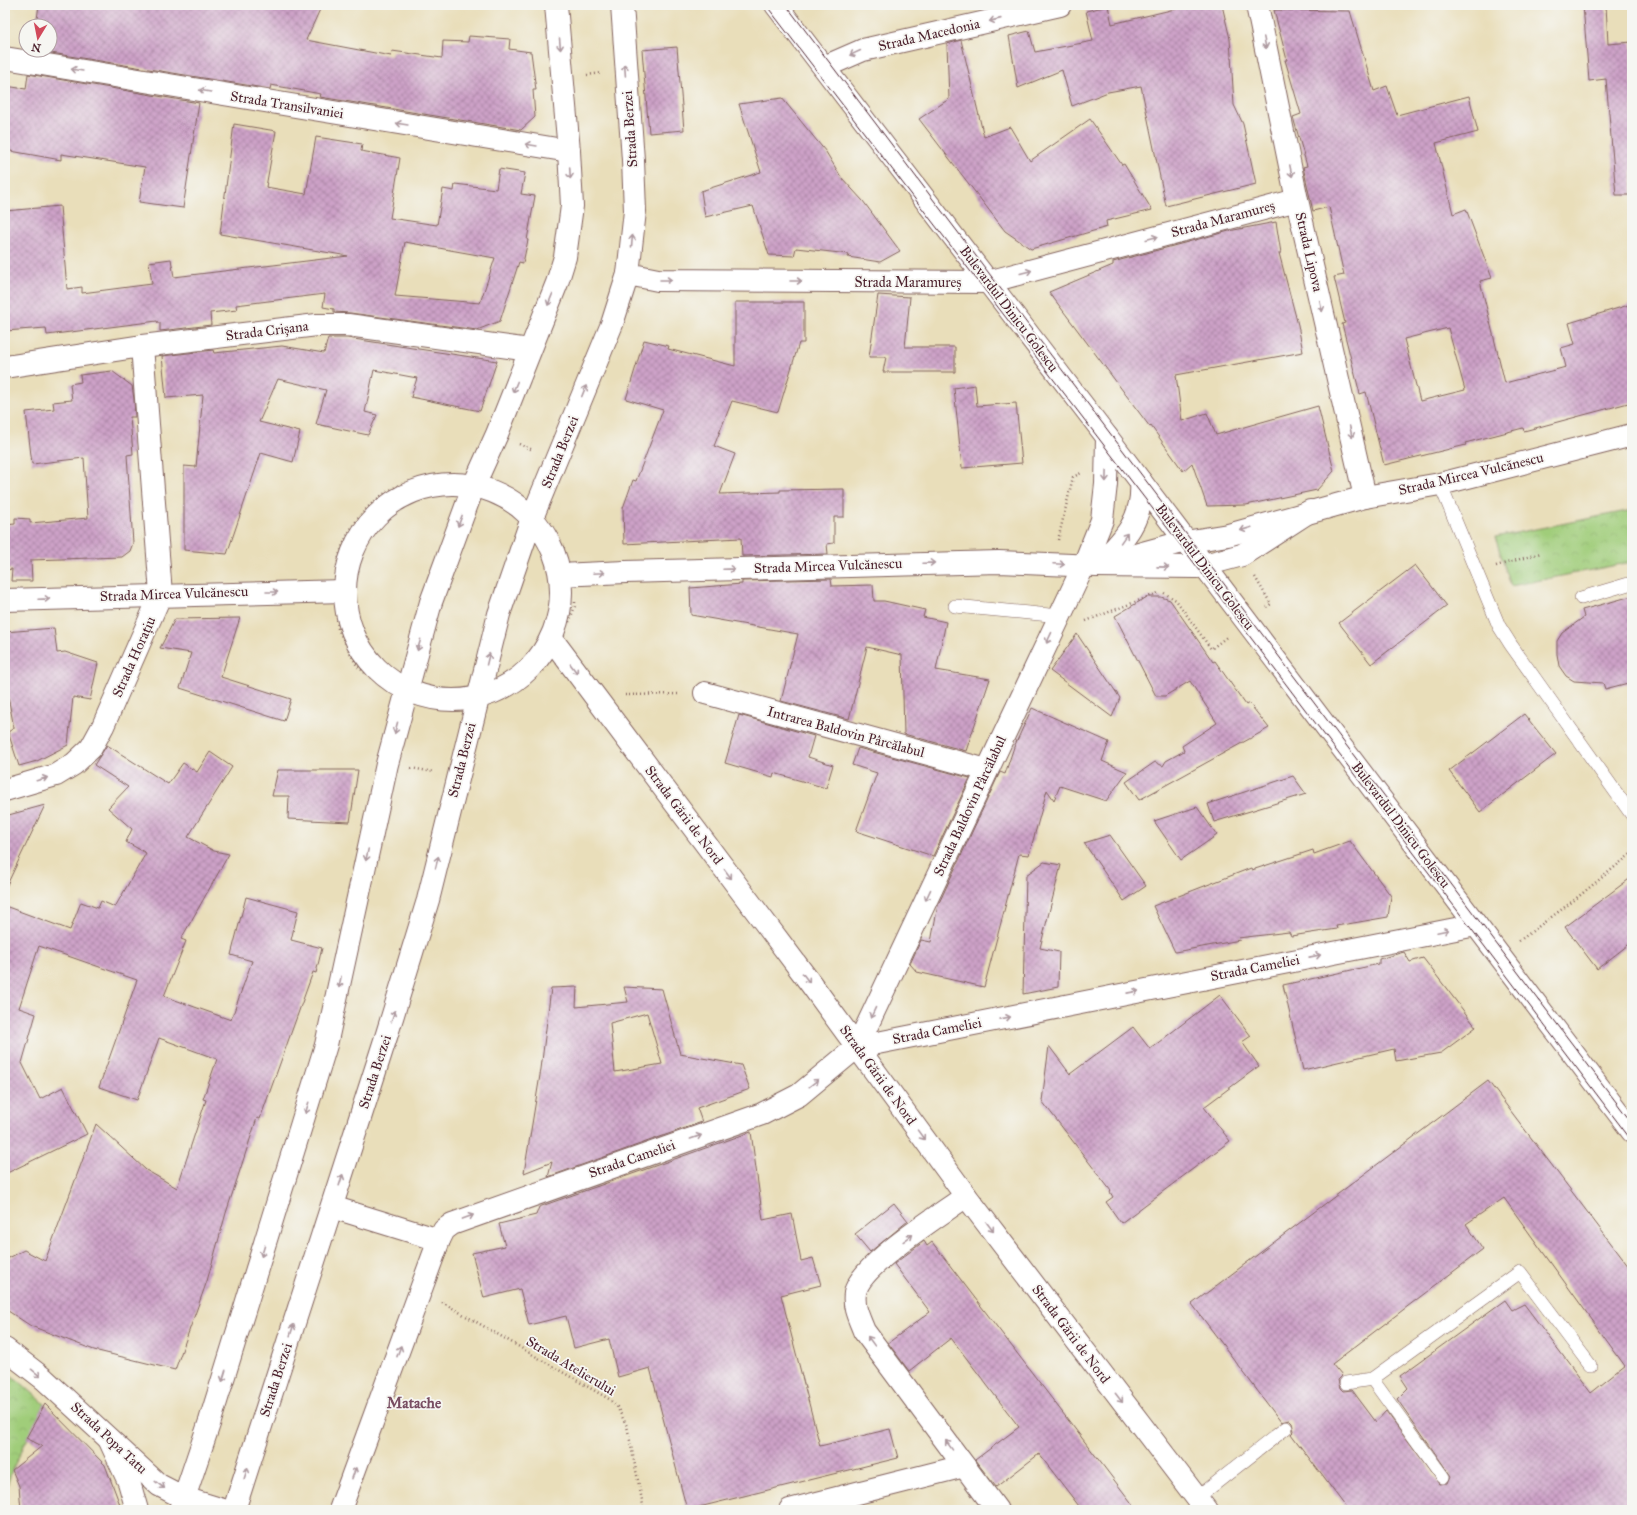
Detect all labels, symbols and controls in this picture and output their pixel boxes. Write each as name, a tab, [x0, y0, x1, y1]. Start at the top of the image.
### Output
street label: Strada Macedonia	[877, 15, 982, 55]
one-way arrow	[989, 16, 1002, 24]
north arrow	[18, 18, 58, 58]
one-way arrow	[1261, 36, 1269, 49]
one-way arrow	[556, 37, 563, 50]
text: N	[30, 40, 42, 55]
one-way arrow	[849, 50, 861, 57]
one-way arrow	[622, 64, 629, 77]
one-way arrow	[71, 66, 84, 74]
one-way arrow	[199, 87, 212, 95]
street label: Strada Transilvaniei	[229, 88, 345, 122]
street label: Strada Berzei	[619, 90, 641, 168]
one-way arrow	[396, 120, 409, 128]
one-way arrow	[524, 141, 537, 149]
one-way arrow	[1287, 164, 1295, 177]
one-way arrow	[566, 166, 574, 179]
street label: Strada Maramureș	[1169, 197, 1277, 241]
street label: Strada Lipova	[1292, 211, 1326, 293]
one-way arrow	[1145, 234, 1158, 241]
one-way arrow	[628, 235, 636, 248]
street label: Bulevardul Dinicu Golescu	[956, 243, 1062, 376]
one-way arrow	[1019, 268, 1032, 275]
street label: Strada Maramureș	[855, 274, 961, 291]
one-way arrow	[659, 276, 672, 284]
one-way arrow	[789, 277, 802, 285]
one-way arrow	[546, 294, 554, 306]
one-way arrow	[1318, 299, 1326, 312]
street label: Strada Crișana	[225, 317, 309, 345]
one-way arrow	[511, 380, 519, 392]
one-way arrow	[581, 386, 589, 398]
street label: Strada Berzei	[538, 413, 582, 491]
one-way arrow	[1347, 426, 1355, 439]
street label: Strada Mircea Vulcănescu	[1397, 449, 1546, 499]
one-way arrow	[1102, 469, 1110, 482]
street label: Bulevardul Dinicu Golescu	[1152, 501, 1258, 634]
one-way arrow	[456, 515, 463, 528]
one-way arrow	[1240, 526, 1253, 533]
one-way arrow	[1120, 533, 1128, 544]
street label: Strada Mircea Vulcănescu	[753, 555, 903, 577]
one-way arrow	[922, 560, 935, 567]
one-way arrow	[1052, 560, 1065, 568]
one-way arrow	[1156, 563, 1169, 571]
one-way arrow	[722, 565, 735, 573]
one-way arrow	[592, 569, 605, 577]
street label: Strada Mircea Vulcănescu	[99, 583, 249, 605]
one-way arrow	[265, 588, 278, 596]
one-way arrow	[37, 595, 50, 602]
street label: Strada Horațiu	[109, 614, 160, 700]
one-way arrow	[1045, 632, 1052, 644]
one-way arrow	[415, 638, 422, 651]
one-way arrow	[484, 653, 492, 666]
one-way arrow	[570, 664, 578, 675]
street label: Intrarea Baldovin Pârcălabul	[765, 703, 927, 761]
one-way arrow	[392, 721, 400, 734]
street label: Strada Berzei	[444, 721, 480, 799]
street label: Strada Baldovin Pârcălabul	[930, 733, 1010, 879]
street label: Bulevardul Dinicu Golescu	[1348, 759, 1454, 892]
street label: Strada Gării de Nord	[641, 762, 727, 868]
one-way arrow	[36, 775, 49, 782]
one-way arrow	[362, 848, 370, 861]
one-way arrow	[434, 856, 441, 869]
one-way arrow	[724, 868, 732, 879]
one-way arrow	[924, 889, 931, 901]
one-way arrow	[1436, 927, 1449, 935]
street label: Strada Cameliei	[1209, 951, 1301, 985]
one-way arrow	[1308, 952, 1321, 960]
one-way arrow	[802, 972, 811, 983]
one-way arrow	[336, 975, 344, 988]
one-way arrow	[1126, 988, 1139, 996]
one-way arrow	[869, 1007, 876, 1019]
one-way arrow	[390, 1010, 397, 1023]
one-way arrow	[998, 1013, 1011, 1021]
street label: Strada Cameliei	[891, 1014, 983, 1048]
street label: Strada Gării de Nord	[836, 1022, 920, 1128]
street label: Strada Berzei	[355, 1033, 395, 1111]
one-way arrow	[808, 1079, 819, 1088]
one-way arrow	[303, 1101, 310, 1114]
one-way arrow	[917, 1129, 926, 1140]
one-way arrow	[689, 1133, 702, 1140]
street label: Strada Cameliei	[586, 1136, 678, 1182]
one-way arrow	[338, 1174, 345, 1187]
one-way arrow	[461, 1212, 473, 1220]
one-way arrow	[986, 1222, 994, 1233]
one-way arrow	[903, 1234, 914, 1242]
one-way arrow	[259, 1245, 266, 1258]
street label: Strada Gării de Nord	[1028, 1281, 1114, 1387]
one-way arrow	[289, 1325, 297, 1337]
street label: Strada Atelierului	[523, 1333, 619, 1399]
one-way arrow	[867, 1335, 876, 1346]
street label: Strada Berzei	[256, 1341, 296, 1419]
one-way arrow	[395, 1346, 403, 1358]
one-way arrow	[31, 1368, 42, 1377]
one-way arrow	[220, 1369, 227, 1382]
one-way arrow	[1115, 1392, 1123, 1403]
district label: Matache	[387, 1394, 442, 1412]
street label: Strada Popa Tatu	[67, 1398, 151, 1478]
one-way arrow	[944, 1440, 953, 1451]
one-way arrow	[243, 1467, 250, 1480]
one-way arrow	[350, 1468, 358, 1480]
one-way arrow	[155, 1480, 166, 1489]

